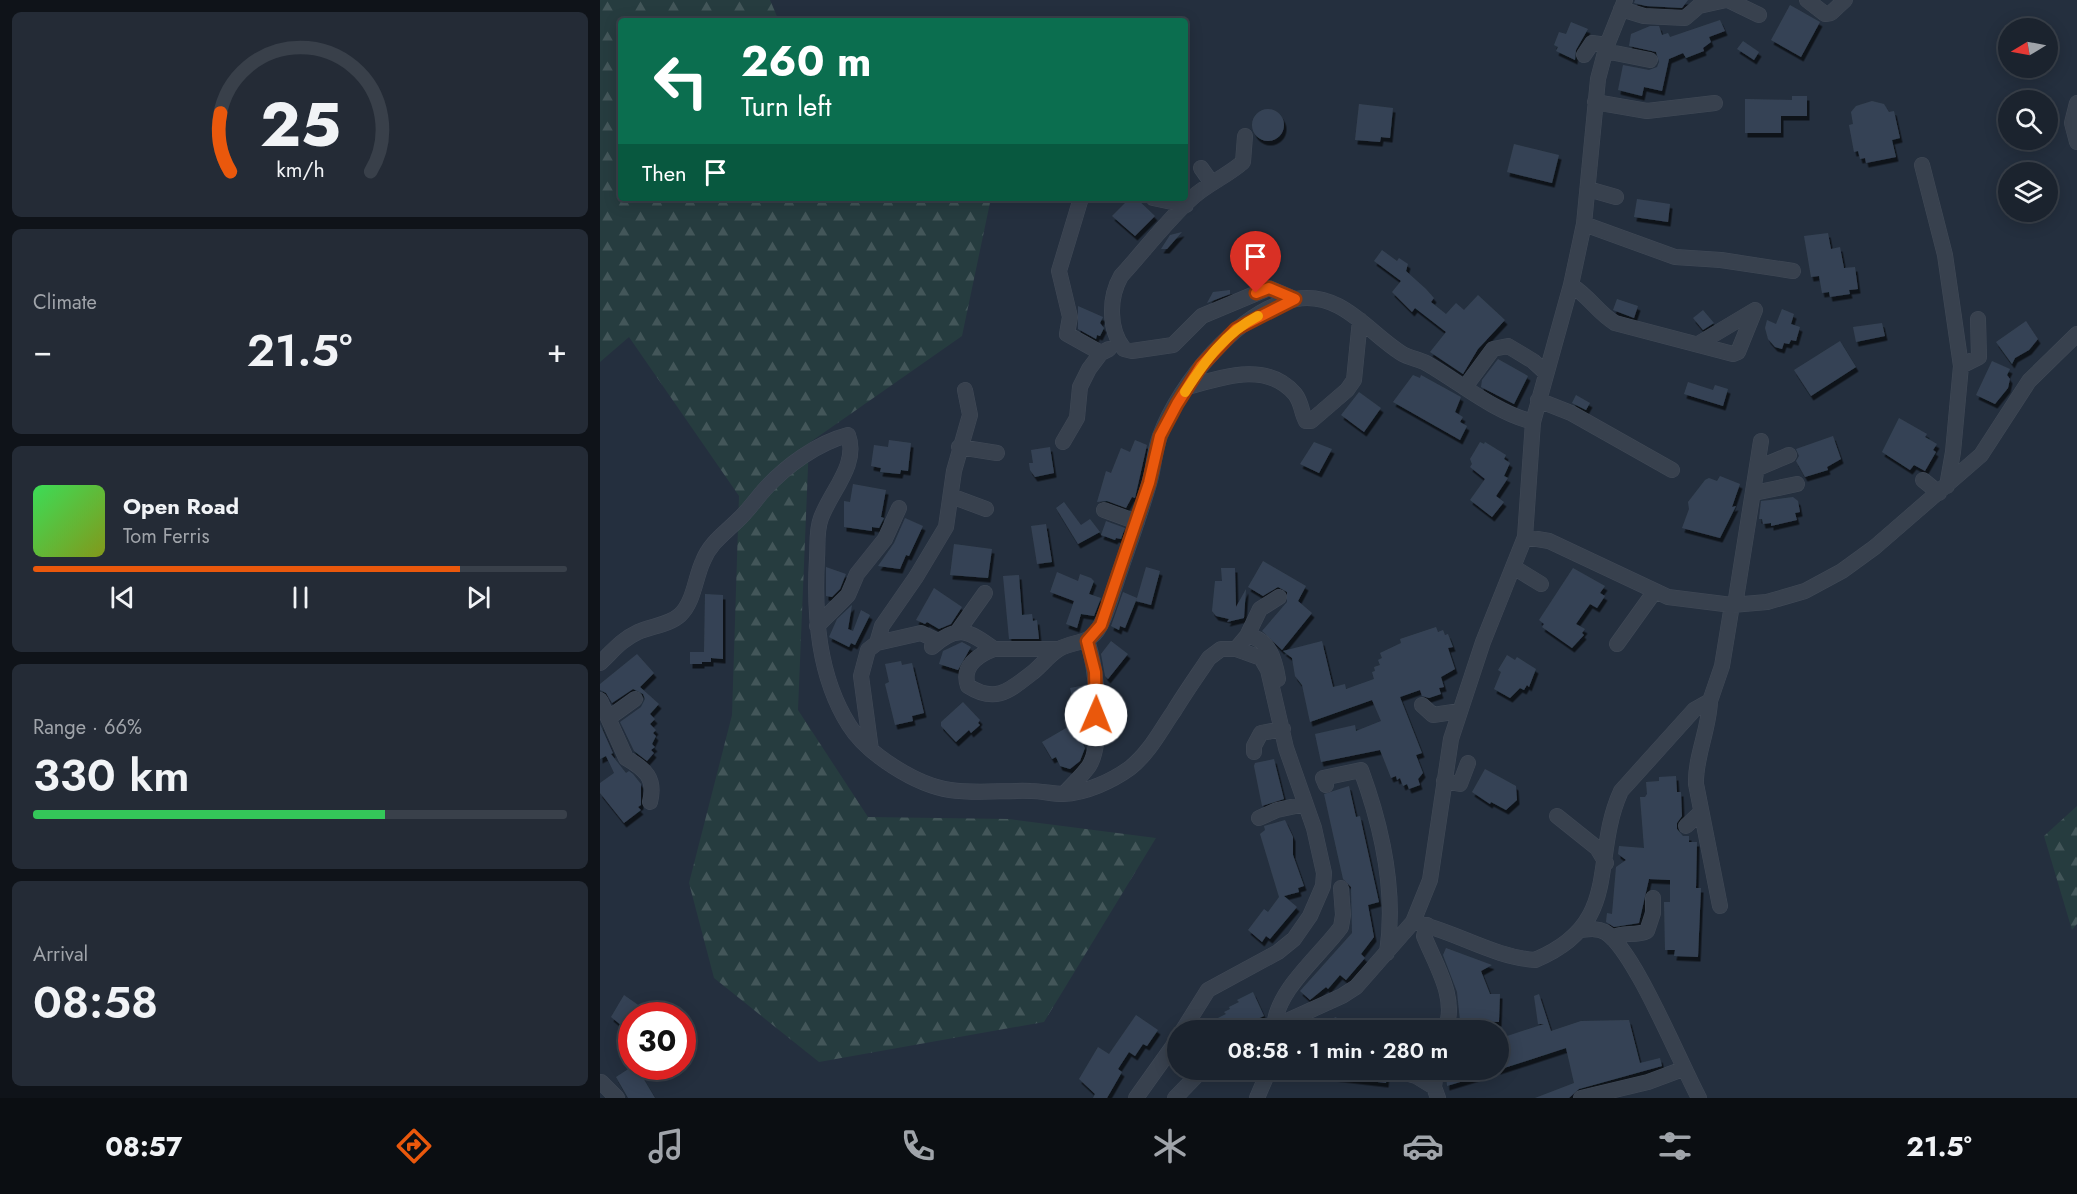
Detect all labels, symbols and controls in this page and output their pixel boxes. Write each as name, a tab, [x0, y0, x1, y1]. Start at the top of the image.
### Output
north arrow	[1998, 18, 2058, 78]
map controls	[1998, 18, 2058, 222]
text: 260 m	[741, 31, 872, 92]
icon: left	[642, 42, 720, 120]
text: 25	[259, 79, 341, 169]
text: Turn left	[741, 87, 831, 126]
button: search	[1998, 90, 2058, 150]
text: km/h	[276, 154, 324, 185]
icon: arrive	[699, 156, 732, 189]
text: Then	[642, 157, 687, 189]
button: layers	[1998, 162, 2058, 222]
pin	[1230, 231, 1281, 293]
icon: arrive	[1239, 240, 1272, 273]
text: Climate	[33, 288, 97, 317]
text: 21.5°	[247, 318, 352, 383]
text: −	[33, 327, 52, 374]
text: +	[547, 327, 567, 374]
text: Open Road	[123, 490, 239, 522]
text: Tom Ferris	[123, 522, 210, 551]
icon: previous	[106, 581, 139, 614]
icon: pause	[284, 581, 317, 614]
icon: next	[462, 581, 495, 614]
position arrow	[1064, 683, 1128, 747]
text: Range · 66%	[33, 713, 142, 742]
text: 330 km	[33, 743, 190, 808]
text: Arrival	[33, 940, 88, 969]
text: 08:58	[33, 970, 158, 1035]
speed limit sign: 30	[618, 1002, 696, 1080]
text: 08:58 · 1 min · 280 m	[1228, 1034, 1448, 1066]
icon: directions	[393, 1125, 435, 1167]
icon: music	[645, 1125, 687, 1167]
icon: phone	[897, 1125, 939, 1167]
icon: climate	[1149, 1125, 1191, 1167]
icon: car	[1402, 1125, 1444, 1167]
icon: filters	[1654, 1125, 1696, 1167]
text: 08:57	[105, 1127, 182, 1166]
text: 21.5°	[1906, 1127, 1972, 1166]

